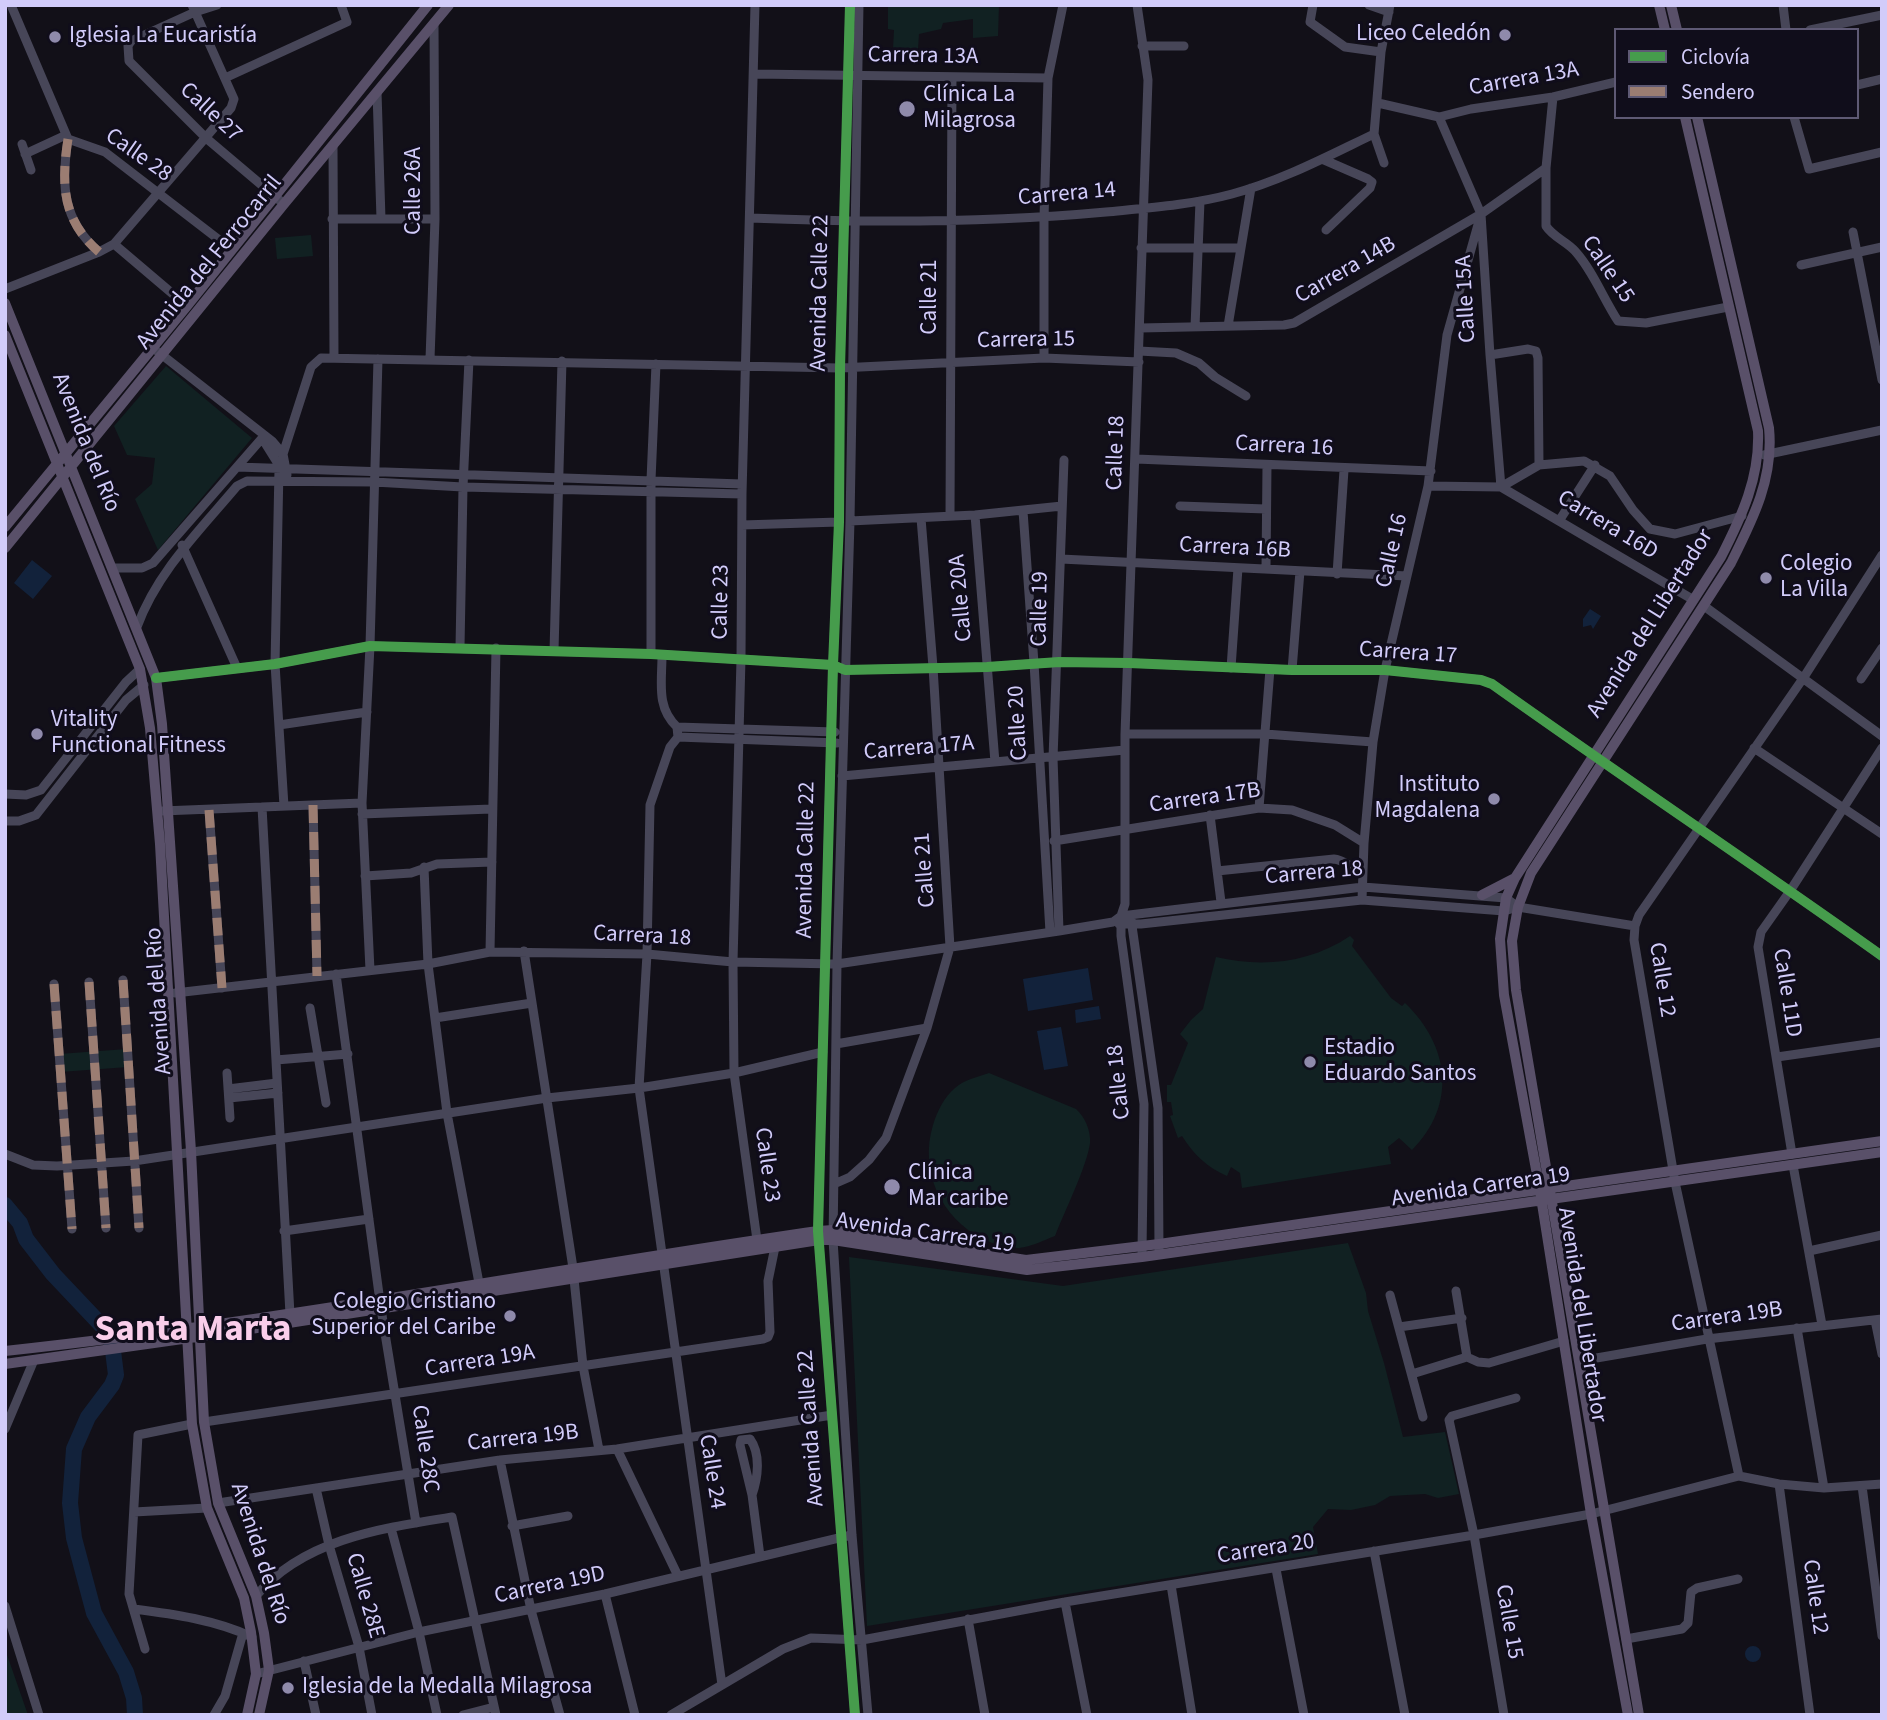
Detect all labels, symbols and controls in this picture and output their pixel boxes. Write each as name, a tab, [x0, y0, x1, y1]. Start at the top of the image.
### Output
place label: Liceo Celedón	[1356, 21, 1491, 49]
place label: Iglesia La Eucaristía	[69, 23, 257, 51]
marker: Liceo Celedón	[1497, 27, 1513, 43]
legend	[1614, 28, 1859, 119]
marker: Iglesia La Eucaristía	[47, 29, 63, 45]
street label: Carrera 13A	[867, 42, 979, 72]
text: Ciclovía	[1681, 42, 1750, 72]
street label: Carrera 13A	[1467, 57, 1581, 103]
street label: Calle 27	[173, 77, 247, 149]
text: Sendero	[1681, 77, 1755, 107]
place label: Clínica La Milagrosa	[923, 82, 1016, 136]
marker: Clínica La Milagrosa	[897, 99, 917, 119]
street label: Calle 28	[99, 123, 177, 189]
street label: Calle 26A	[401, 147, 429, 235]
street label: Avenida del Ferrocarril	[131, 170, 289, 356]
street label: Carrera 14	[1017, 177, 1117, 213]
street label: Avenida Calle 22	[806, 214, 836, 372]
street label: Carrera 14B	[1291, 231, 1401, 311]
street label: Calle 15	[1574, 231, 1640, 309]
street label: Calle 15A	[1451, 254, 1483, 344]
street label: Calle 21	[917, 259, 945, 335]
street label: Carrera 15	[977, 326, 1075, 356]
street label: Avenida del Río	[45, 369, 125, 517]
street label: Calle 18	[1102, 415, 1132, 491]
street label: Carrera 16	[1234, 431, 1334, 463]
street label: Carrera 16D	[1552, 485, 1662, 567]
street label: Calle 16	[1371, 511, 1415, 591]
street label: Avenida del Libertador	[1582, 525, 1720, 723]
street label: Carrera 16B	[1178, 532, 1292, 566]
place label: Colegio La Villa	[1780, 551, 1852, 605]
street label: Calle 20A	[944, 553, 980, 643]
street label: Calle 23	[708, 564, 736, 640]
marker: Colegio La Villa	[1758, 570, 1774, 586]
street label: Calle 19	[1027, 571, 1055, 647]
street label: Carrera 17	[1358, 637, 1458, 671]
street label: Calle 20	[1003, 685, 1035, 761]
place label: Vitality Functional Fitness	[51, 707, 226, 761]
marker: Vitality Functional Fitness	[29, 726, 45, 742]
street label: Carrera 17A	[863, 730, 975, 768]
place label: Instituto Magdalena	[1375, 772, 1480, 826]
street label: Carrera 17B	[1148, 778, 1262, 820]
street label: Avenida Calle 22	[792, 781, 822, 939]
marker: Instituto Magdalena	[1486, 791, 1502, 807]
street label: Calle 21	[910, 831, 942, 909]
street label: Carrera 18	[1264, 856, 1364, 892]
street label: Carrera 18	[592, 921, 692, 953]
street label: Avenida del Río	[141, 927, 179, 1075]
street label: Calle 12	[1641, 941, 1681, 1019]
street label: Calle 11D	[1765, 947, 1807, 1039]
place label: Estadio Eduardo Santos	[1324, 1035, 1476, 1089]
street label: Calle 18	[1102, 1043, 1138, 1121]
marker: Estadio Eduardo Santos	[1302, 1054, 1318, 1070]
street label: Calle 23	[747, 1126, 785, 1204]
place label: Clínica Mar caribe	[908, 1160, 1009, 1214]
street label: Avenida Carrera 19	[1390, 1162, 1572, 1214]
marker: Clínica Mar caribe	[882, 1177, 902, 1197]
street label: Avenida del Libertador	[1550, 1206, 1612, 1424]
street label: Avenida Carrera 19	[834, 1208, 1016, 1260]
place label: Colegio Cristiano Superior del Caribe	[311, 1289, 496, 1343]
street label: Carrera 19B	[1670, 1297, 1784, 1339]
marker: Colegio Cristiano Superior del Caribe	[502, 1308, 518, 1324]
district label: Santa Marta	[95, 1310, 291, 1354]
street label: Carrera 19A	[423, 1340, 537, 1384]
street label: Avenida Calle 22	[793, 1349, 831, 1507]
street label: Calle 28C	[404, 1403, 444, 1495]
street label: Carrera 19B	[466, 1419, 580, 1459]
street label: Calle 24	[691, 1433, 731, 1511]
street label: Avenida del Río	[223, 1480, 295, 1628]
street label: Carrera 20	[1215, 1529, 1317, 1571]
street label: Calle 28E	[339, 1550, 389, 1642]
street label: Calle 12	[1795, 1558, 1833, 1636]
street label: Carrera 19D	[492, 1561, 608, 1611]
street label: Calle 15	[1488, 1583, 1528, 1661]
place label: Iglesia de la Medalla Milagrosa	[302, 1674, 592, 1702]
marker: Iglesia de la Medalla Milagrosa	[280, 1680, 296, 1696]

